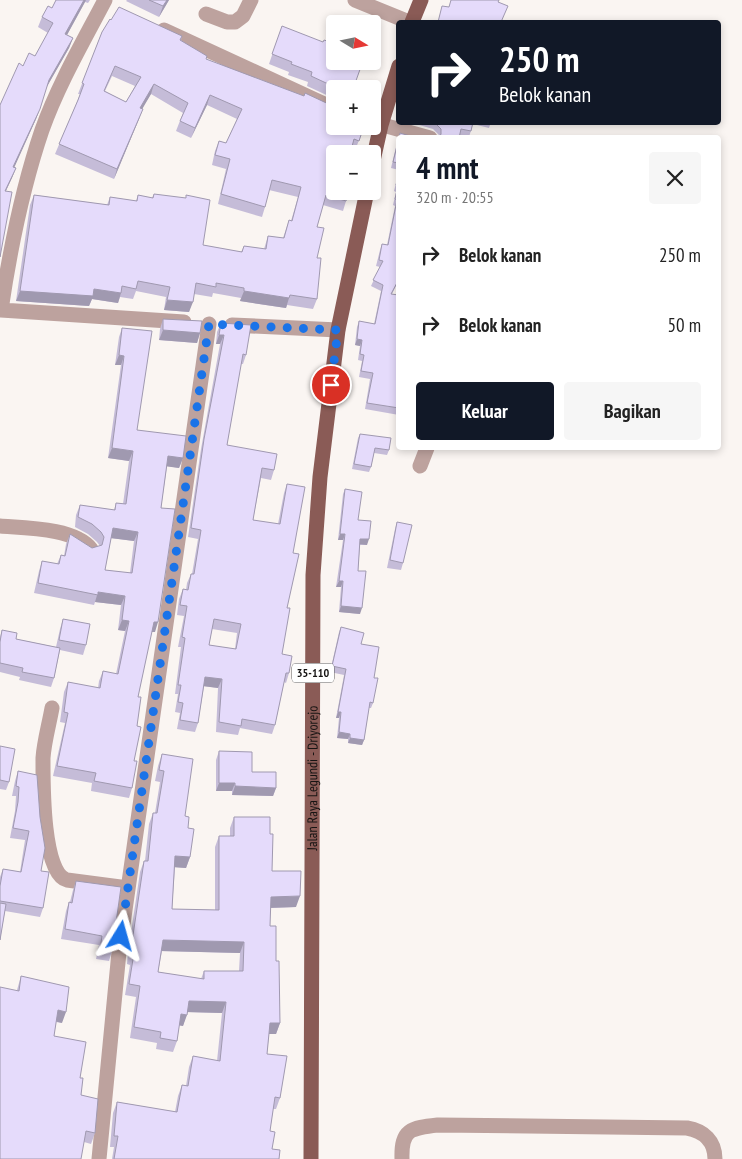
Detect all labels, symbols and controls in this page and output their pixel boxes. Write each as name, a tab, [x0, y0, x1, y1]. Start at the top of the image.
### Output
north arrow	[326, 15, 381, 70]
map controls	[326, 15, 381, 200]
text: 250 m	[499, 36, 580, 82]
icon: right	[416, 40, 481, 105]
button: +	[326, 80, 381, 135]
text: Belok kanan	[499, 80, 591, 108]
button: −	[326, 145, 381, 200]
text: 4 mnt	[416, 148, 479, 187]
button: close	[649, 152, 701, 204]
text: 320 m · 20:55	[416, 187, 494, 207]
icon: right	[416, 241, 444, 269]
text: Belok kanan	[459, 243, 541, 267]
text: 250 m	[659, 243, 701, 267]
icon: right	[416, 311, 444, 339]
text: Belok kanan	[459, 313, 541, 337]
text: 50 m	[668, 313, 701, 337]
pin	[310, 364, 352, 406]
icon: arrive	[317, 371, 345, 399]
button: Keluar	[416, 382, 554, 440]
button: Bagikan	[564, 382, 701, 440]
road number: 35-110	[292, 664, 334, 682]
street label: Jalan Raya Legundi - Driyorejo	[303, 706, 322, 851]
position arrow	[94, 909, 146, 961]

